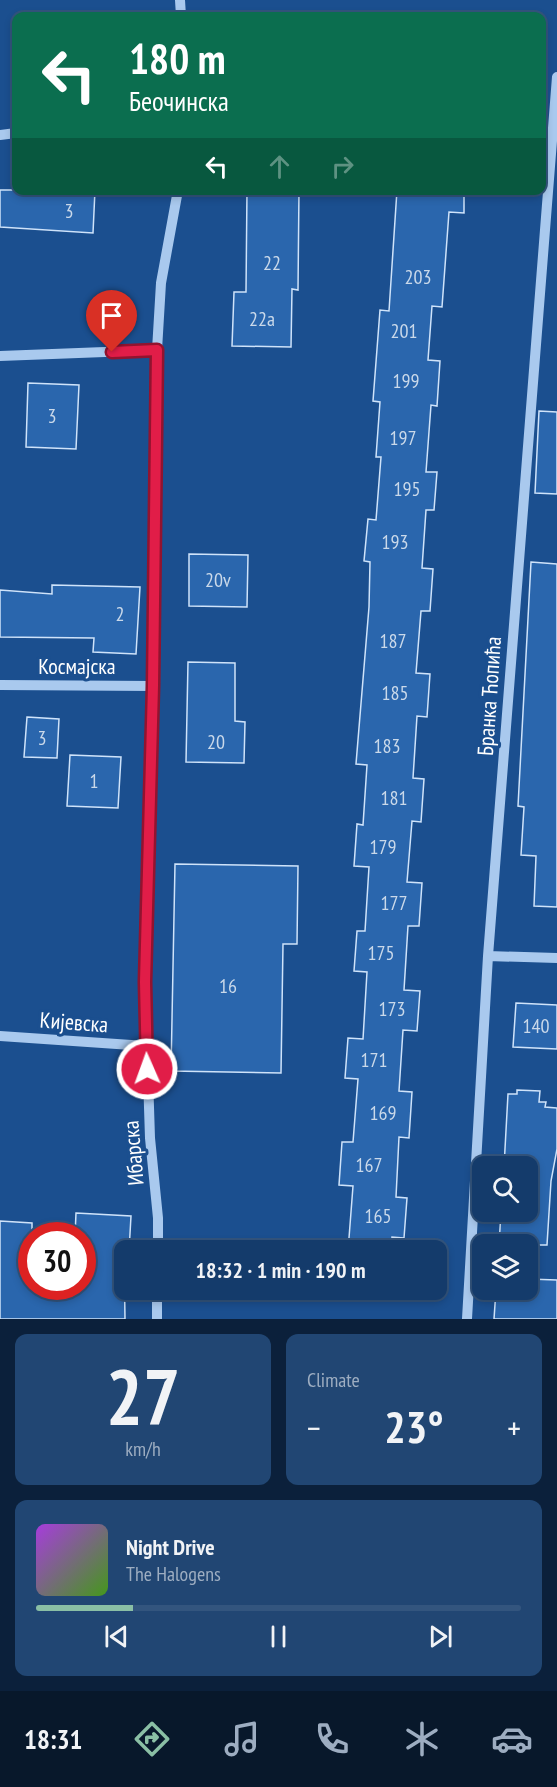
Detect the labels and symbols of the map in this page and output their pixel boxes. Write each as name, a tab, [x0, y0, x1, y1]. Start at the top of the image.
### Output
house number: 3	[65, 198, 74, 224]
house number: 22	[263, 250, 281, 276]
house number: 203	[405, 264, 432, 290]
pin	[86, 290, 137, 352]
house number: 22a	[249, 306, 275, 332]
house number: 201	[391, 318, 418, 344]
house number: 199	[393, 368, 420, 394]
house number: 3	[48, 403, 57, 429]
house number: 197	[390, 425, 417, 451]
house number: 195	[394, 476, 421, 502]
house number: 193	[382, 529, 409, 555]
house number: 20v	[205, 567, 231, 593]
house number: 2	[116, 601, 125, 627]
house number: 187	[380, 628, 407, 654]
street label: Бранка Ћопића	[471, 635, 507, 757]
street label: Космајска	[38, 652, 116, 680]
house number: 185	[382, 680, 409, 706]
house number: 3	[38, 725, 47, 751]
house number: 20	[207, 729, 225, 755]
house number: 183	[374, 733, 401, 759]
house number: 1	[90, 768, 99, 794]
house number: 181	[381, 785, 408, 811]
house number: 179	[370, 834, 397, 860]
house number: 177	[381, 890, 408, 916]
house number: 175	[368, 940, 395, 966]
house number: 16	[219, 973, 237, 999]
house number: 173	[379, 996, 406, 1022]
street label: Кијевска	[39, 1006, 109, 1038]
house number: 140	[523, 1013, 550, 1039]
position arrow	[115, 1037, 179, 1101]
house number: 171	[361, 1047, 388, 1073]
house number: 169	[370, 1100, 397, 1126]
street label: Ибарска	[116, 1119, 150, 1187]
house number: 167	[356, 1152, 383, 1178]
house number: 165	[365, 1203, 392, 1229]
speed limit sign: 30	[18, 1222, 96, 1300]

